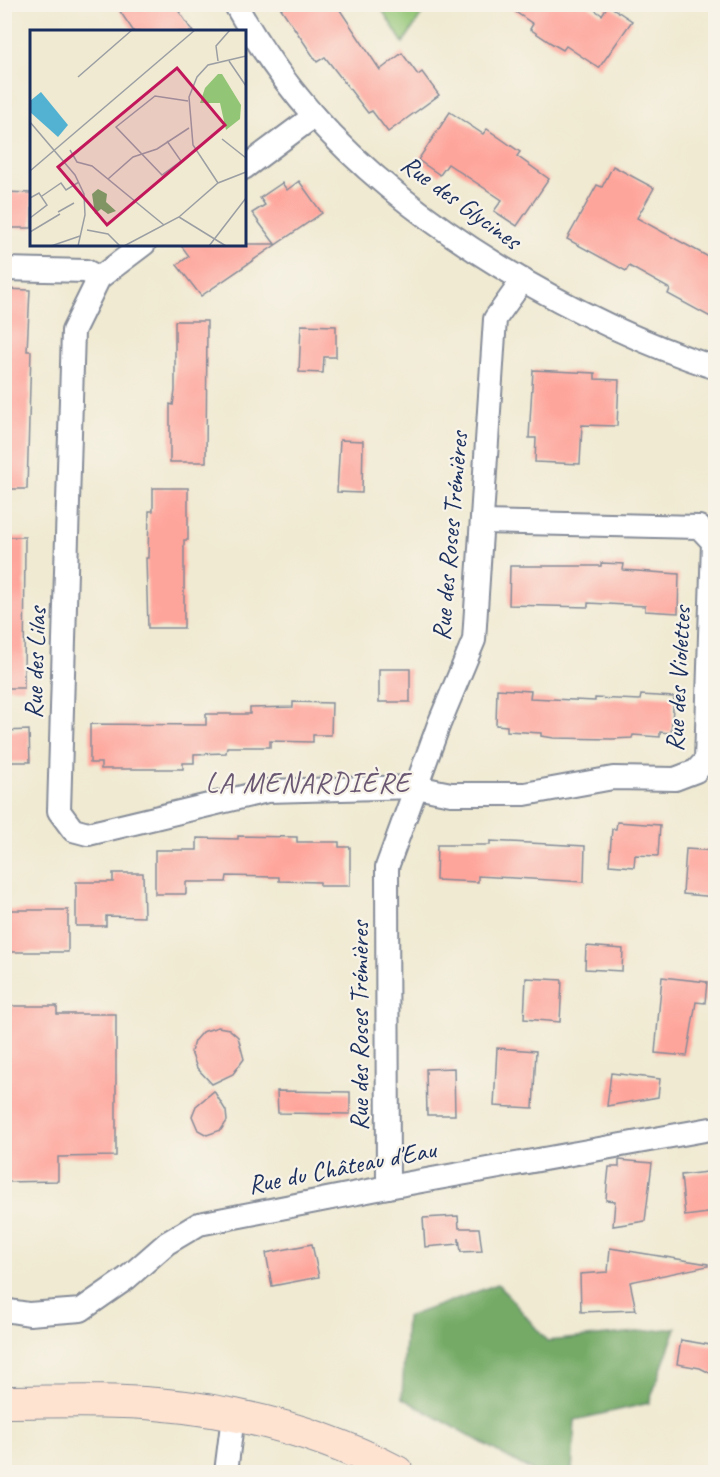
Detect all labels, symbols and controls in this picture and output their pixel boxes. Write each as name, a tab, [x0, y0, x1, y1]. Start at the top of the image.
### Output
inset map	[30, 30, 246, 246]
street label: Rue des Glycines	[395, 147, 529, 258]
street label: Rue des Roses Trémières	[424, 428, 476, 642]
street label: Rue des Violettes	[658, 603, 698, 753]
street label: Rue des Lilas	[17, 605, 54, 719]
district label: LA MENARDIÈRE	[205, 765, 412, 800]
street label: Rue des Roses Trémières	[343, 919, 376, 1131]
street label: Rue du Château d'Eau	[245, 1132, 441, 1201]

